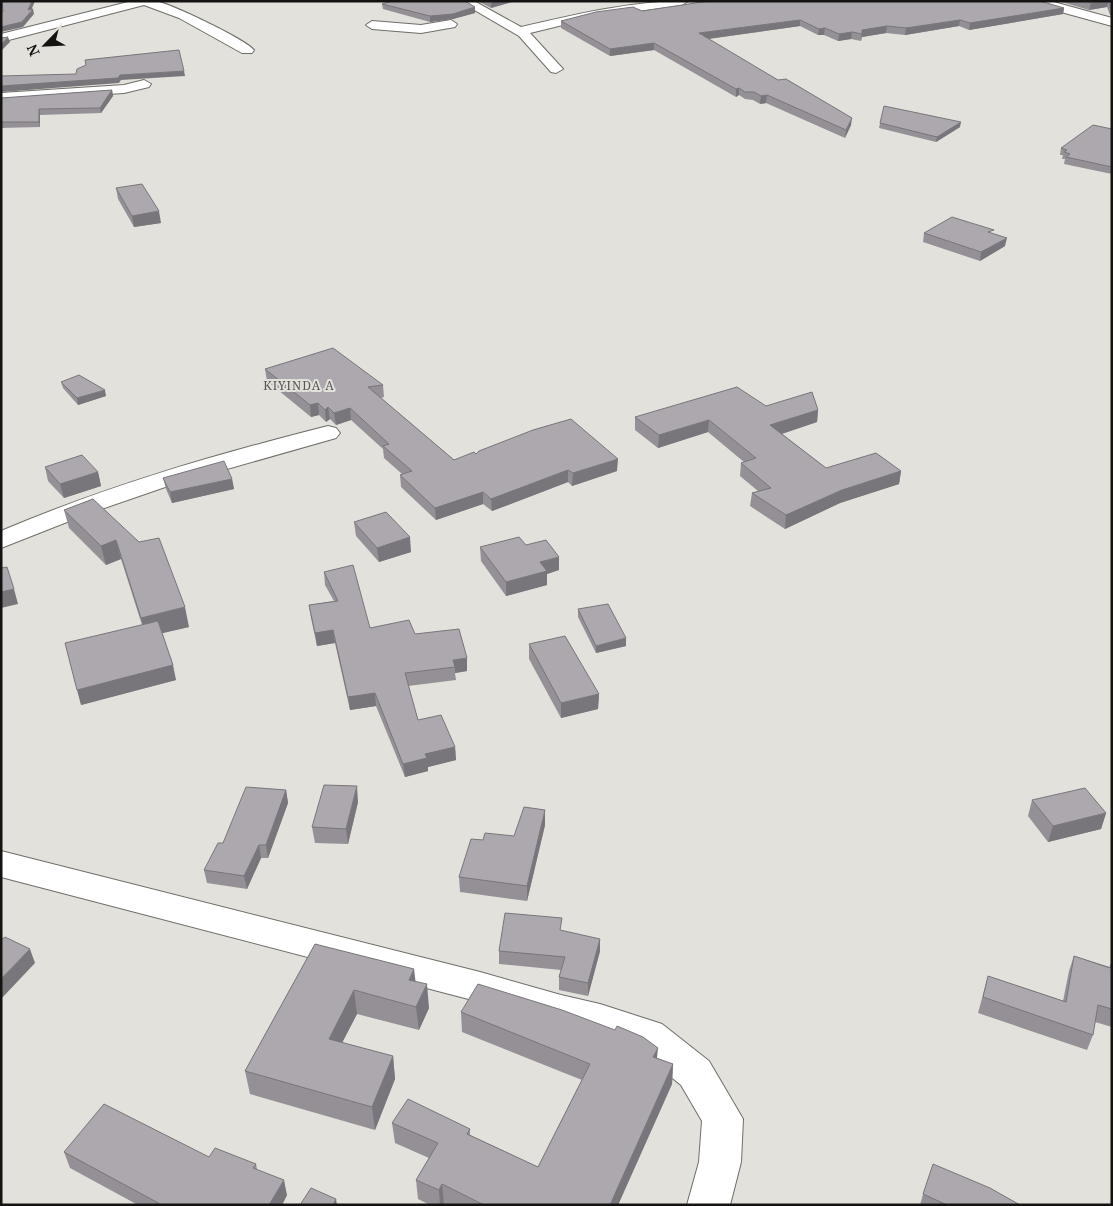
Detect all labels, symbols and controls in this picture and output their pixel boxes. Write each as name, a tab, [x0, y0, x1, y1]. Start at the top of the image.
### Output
north arrow	[20, 20, 70, 70]
text: N	[22, 42, 44, 59]
district label: KIYINDA A	[263, 377, 335, 394]

